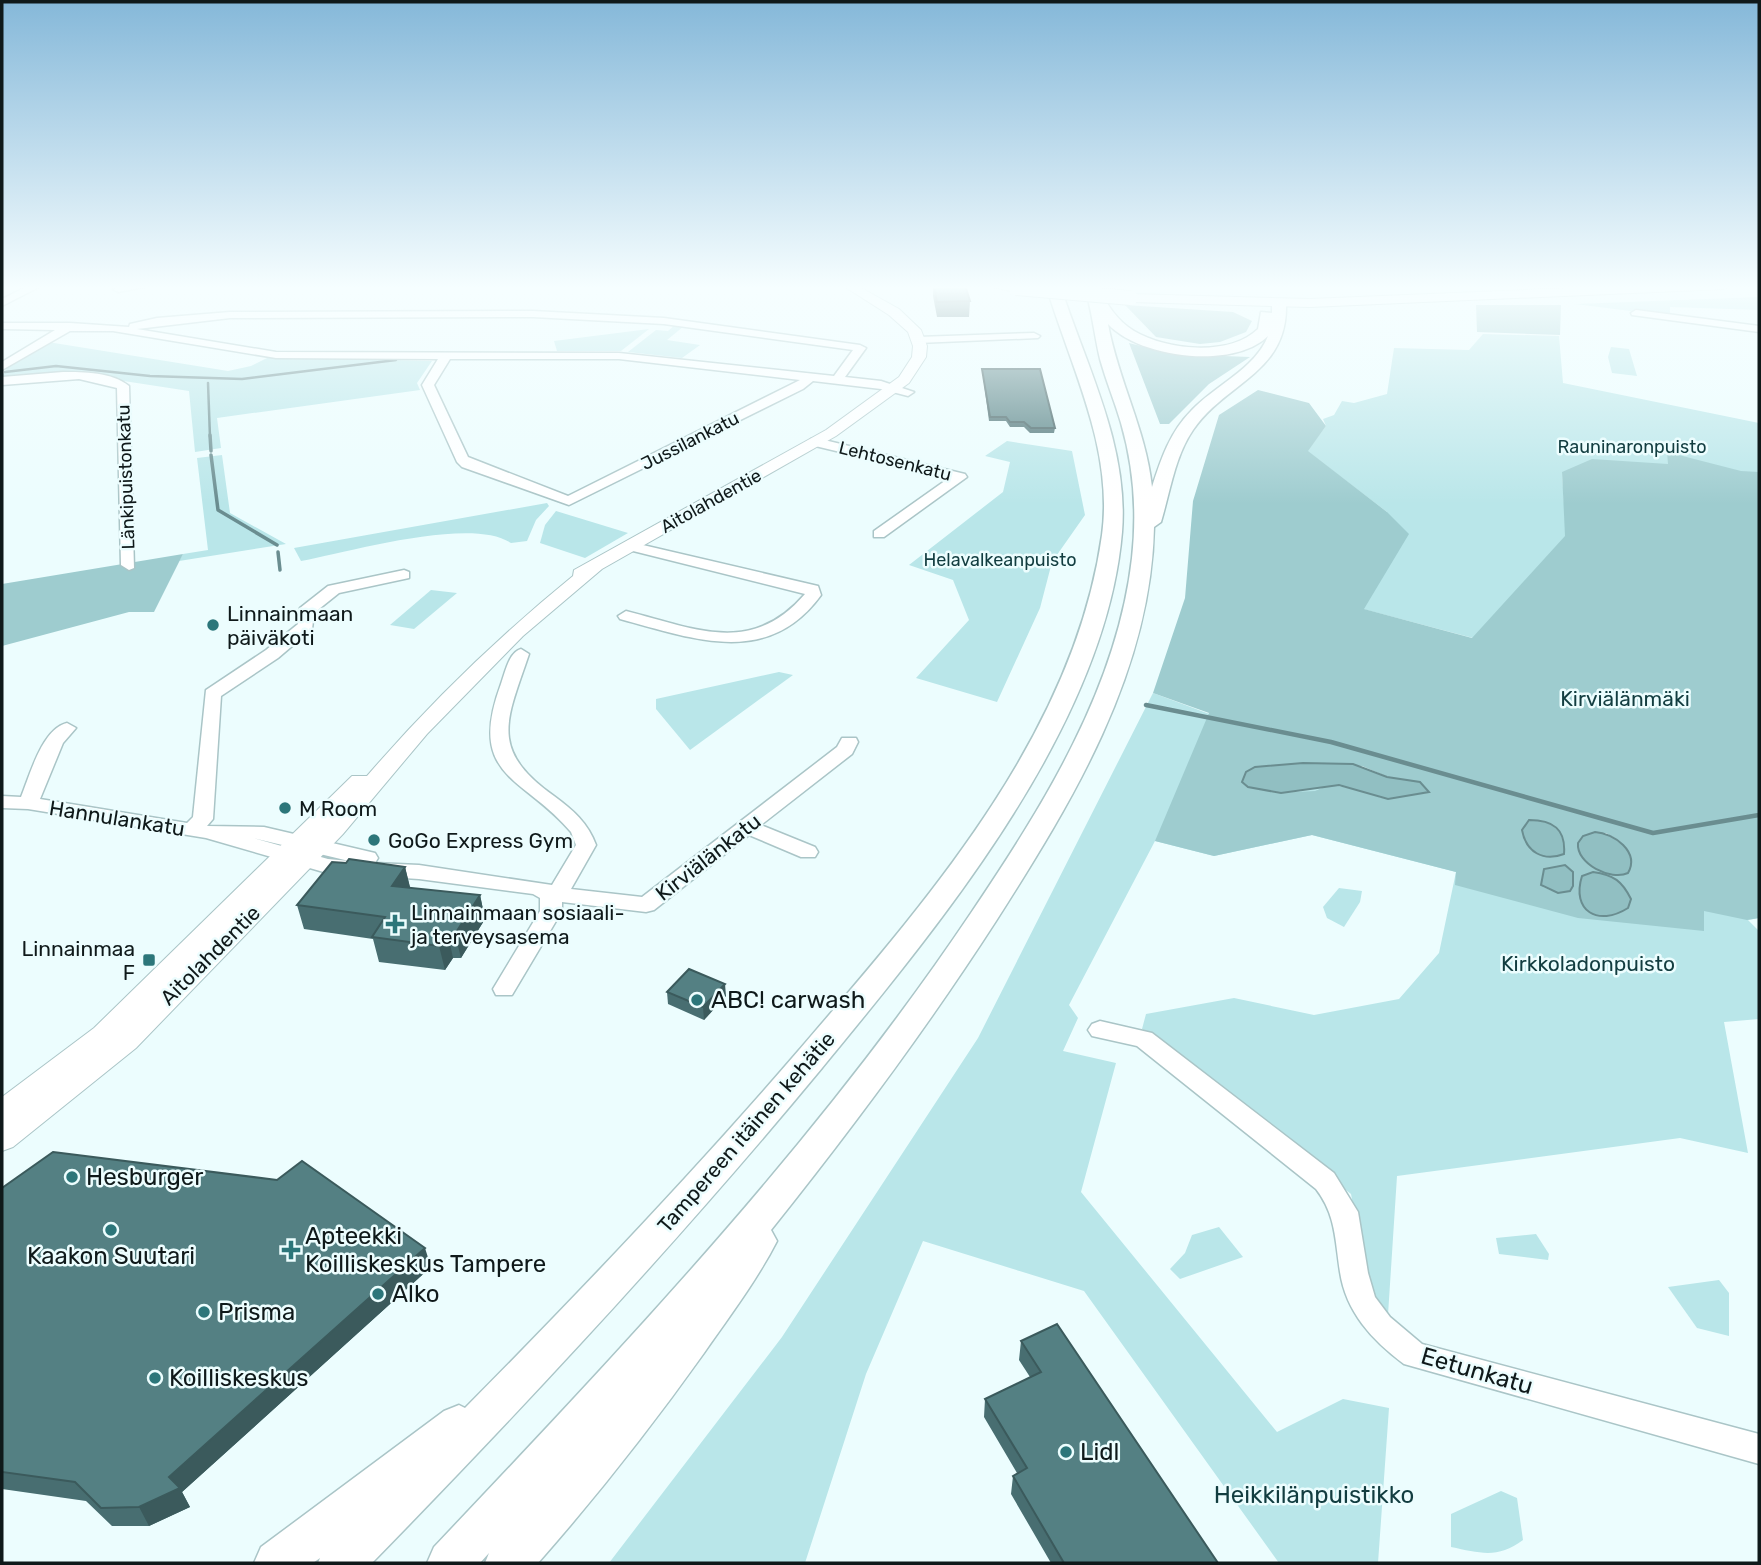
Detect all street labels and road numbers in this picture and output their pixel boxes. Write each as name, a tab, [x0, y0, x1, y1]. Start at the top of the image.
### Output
street label: Länkipuistonkatu	[112, 404, 140, 550]
street label: Jussilankatu	[637, 407, 743, 475]
street label: Lehtosenkatu	[836, 436, 954, 486]
street label: Aitolahdentie	[657, 464, 765, 538]
street label: Hannulankatu	[47, 795, 187, 841]
street label: Kirviälänkatu	[651, 808, 765, 906]
street label: Aitolahdentie	[155, 900, 265, 1010]
street label: Tampereen itäinen kehätie	[652, 1027, 840, 1237]
street label: Eetunkatu	[1418, 1342, 1536, 1400]

